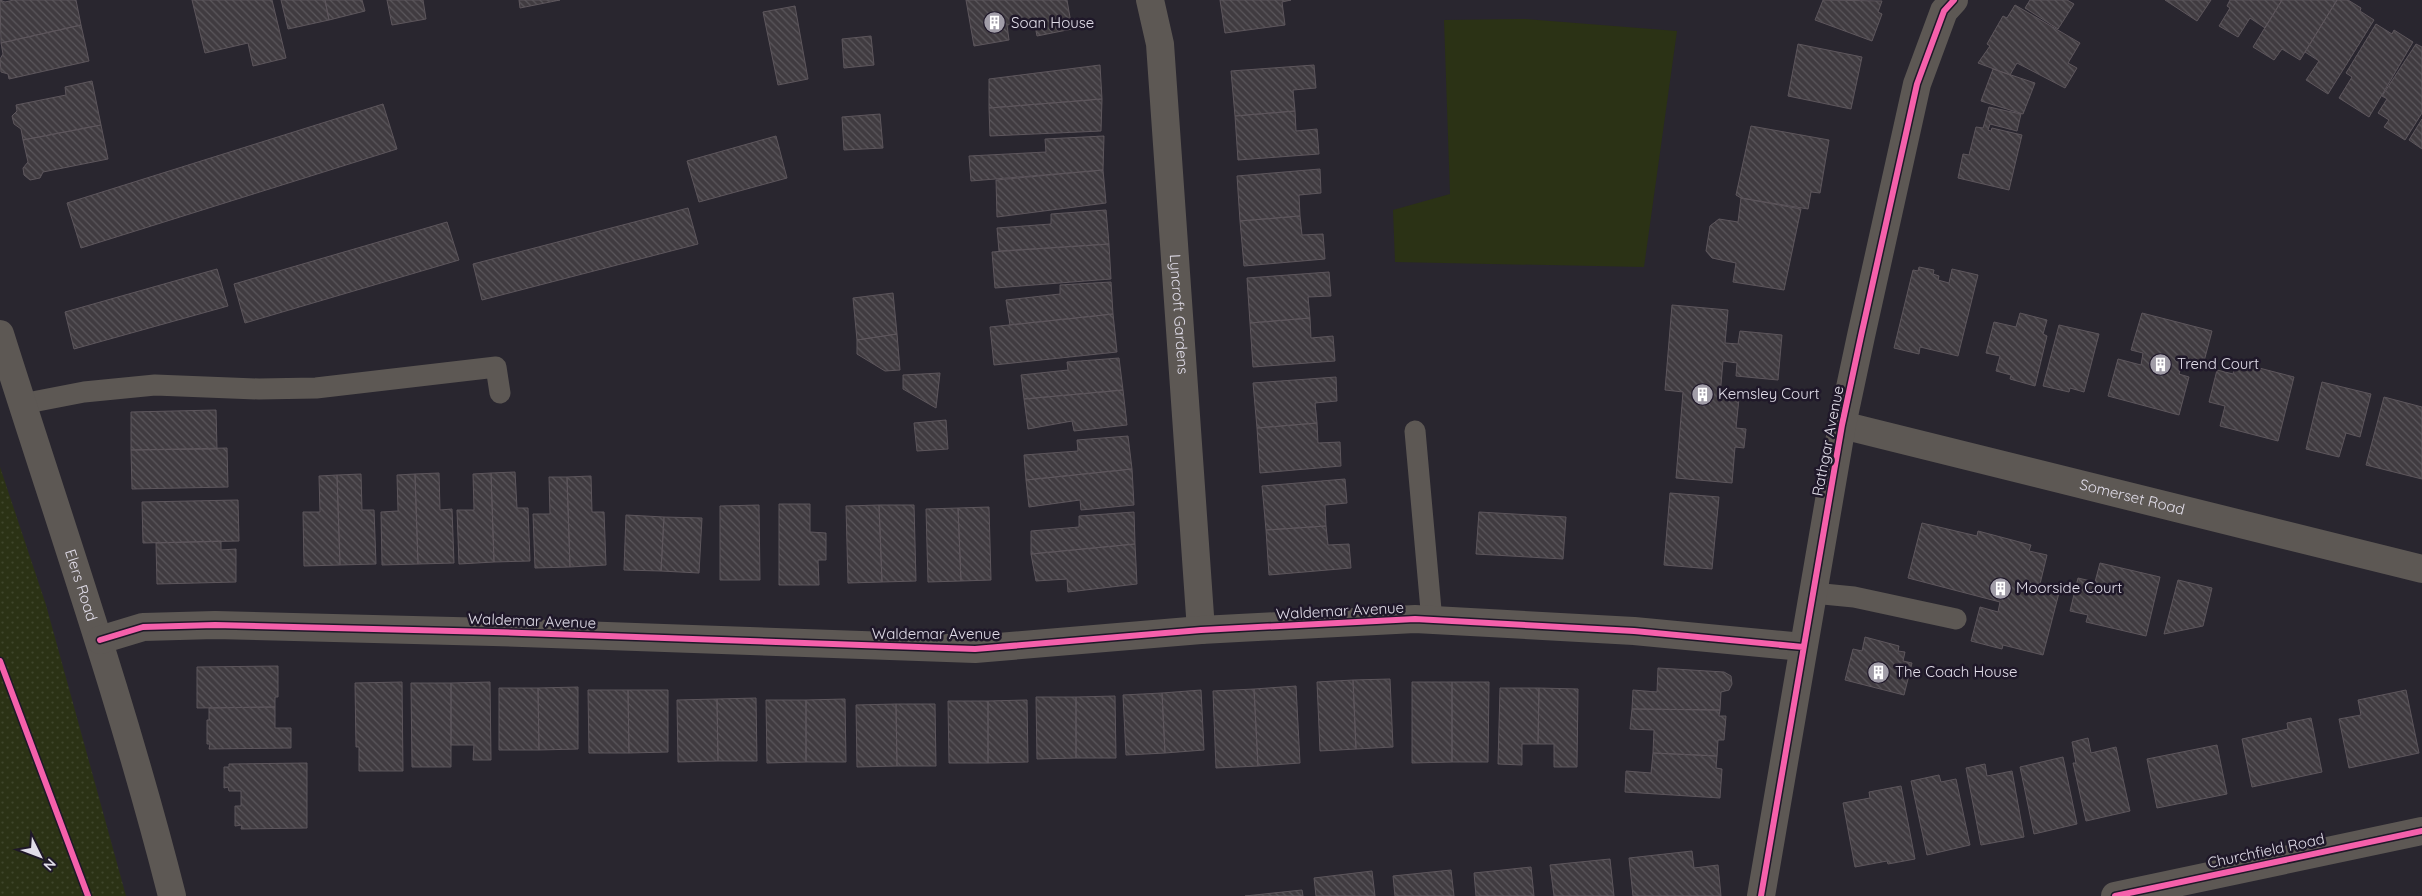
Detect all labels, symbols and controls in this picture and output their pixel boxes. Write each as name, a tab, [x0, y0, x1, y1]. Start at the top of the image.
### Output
building icon: Soan House	[983, 11, 1007, 35]
place label: Soan House	[1011, 13, 1094, 32]
street label: Lyncroft Gardens	[1166, 254, 1193, 375]
building icon: Trend Court	[2149, 352, 2173, 376]
place label: Trend Court	[2177, 354, 2259, 373]
building icon: Kemsley Court	[1690, 382, 1714, 406]
place label: Kemsley Court	[1718, 384, 1820, 403]
street label: Rathgar Avenue	[1807, 384, 1848, 498]
street label: Somerset Road	[2078, 474, 2187, 519]
street label: Elers Road	[61, 547, 102, 623]
building icon: Moorside Court	[1988, 576, 2012, 600]
place label: Moorside Court	[2016, 578, 2122, 597]
street label: Waldemar Avenue	[1275, 598, 1405, 623]
street label: Waldemar Avenue	[468, 609, 596, 632]
street label: Waldemar Avenue	[872, 624, 1000, 643]
building icon: The Coach House	[1867, 660, 1891, 684]
place label: The Coach House	[1895, 662, 2017, 681]
street label: Churchfield Road	[2206, 829, 2326, 872]
north arrow	[15, 831, 65, 881]
text: N	[40, 855, 60, 875]

